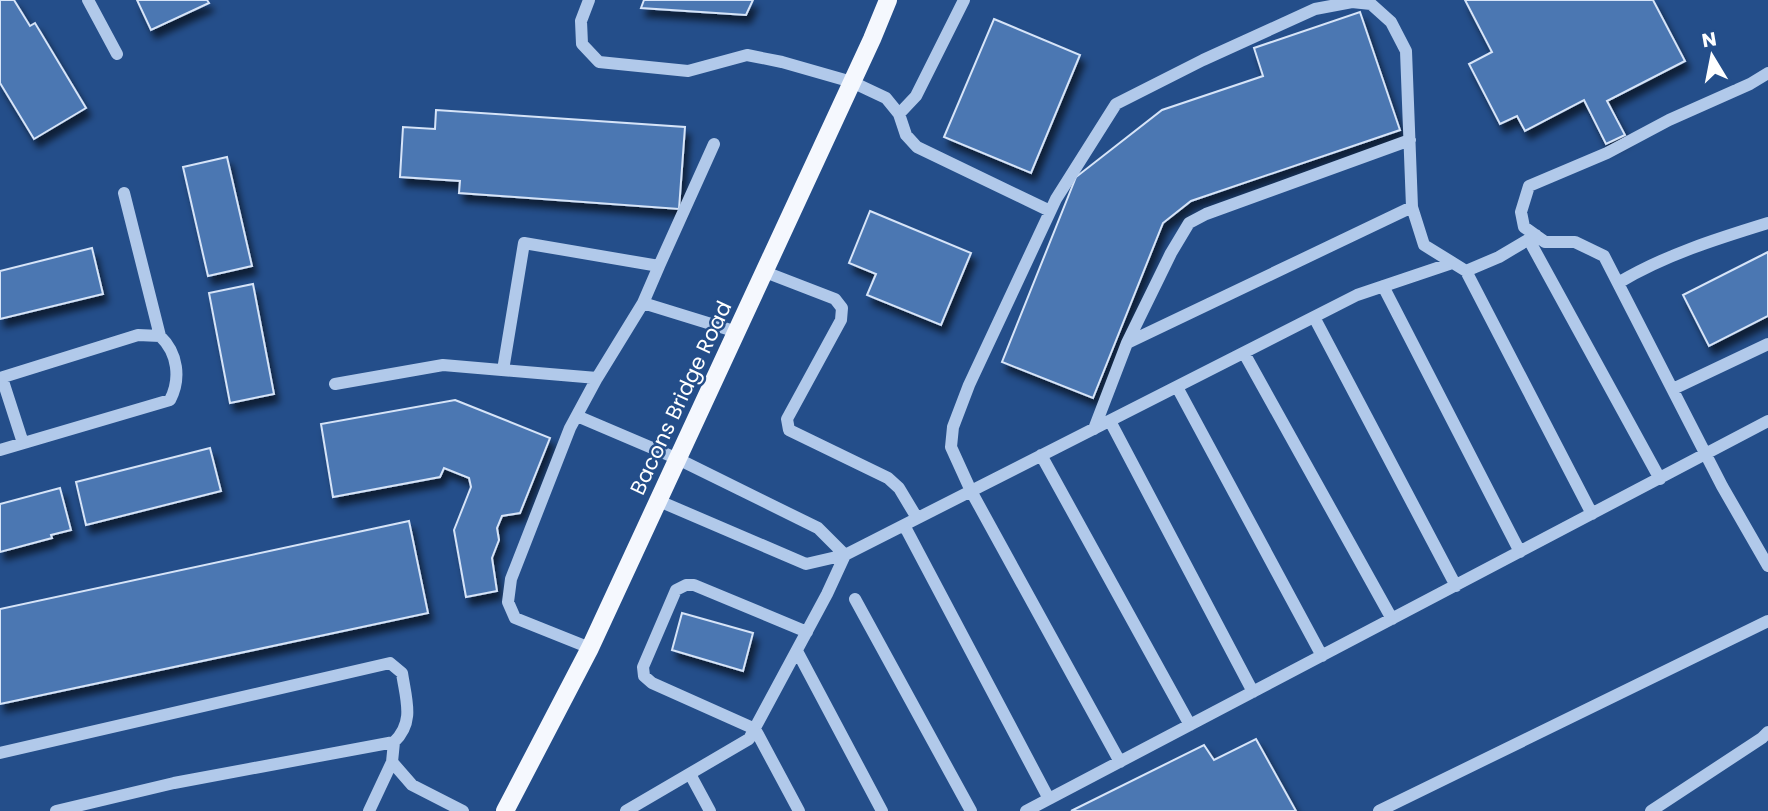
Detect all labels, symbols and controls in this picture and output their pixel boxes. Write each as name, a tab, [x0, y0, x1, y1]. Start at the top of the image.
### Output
north arrow	[1677, 21, 1747, 91]
text: N	[1700, 25, 1719, 54]
street label: Bacons Bridge Road	[623, 296, 738, 499]

